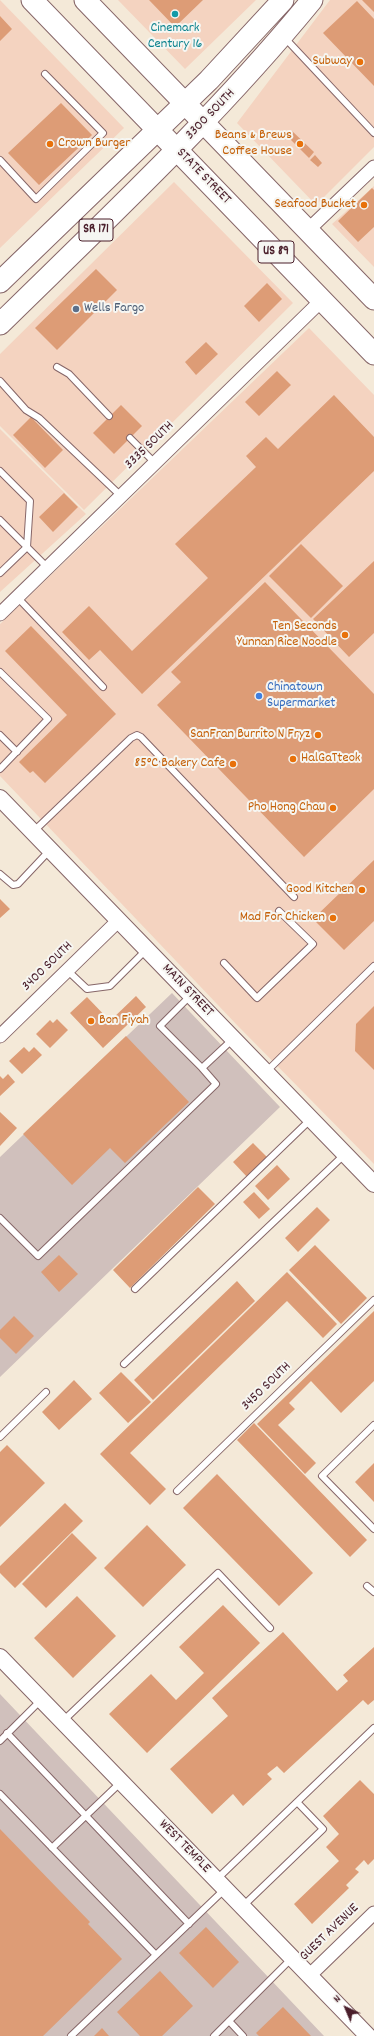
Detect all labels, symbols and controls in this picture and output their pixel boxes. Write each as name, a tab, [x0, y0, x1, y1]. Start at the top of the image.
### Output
marker: Cinemark Century 16	[170, 9, 180, 19]
place label: Cinemark Century 16	[148, 21, 202, 54]
place label: Subway	[312, 54, 352, 70]
marker: Subway	[355, 57, 365, 67]
street label: 3300 SOUTH	[183, 86, 239, 144]
place label: Beans & Brews Coffee House	[215, 128, 292, 160]
place label: Crown Burger	[58, 136, 130, 152]
marker: Crown Burger	[45, 139, 55, 149]
marker: Beans & Brews Coffee House	[295, 139, 305, 149]
street label: STATE STREET	[172, 145, 234, 209]
place label: Seafood Bucket	[275, 197, 356, 213]
marker: Seafood Bucket	[359, 200, 369, 210]
road number: SR 171	[79, 219, 113, 241]
road number: US 89	[258, 241, 294, 263]
place label: Wells Fargo	[84, 301, 144, 317]
marker: Wells Fargo	[71, 304, 81, 314]
street label: 3335 SOUTH	[122, 418, 178, 474]
place label: Ten Seconds Yunnan Rice Noodle	[237, 619, 337, 652]
marker: Ten Seconds Yunnan Rice Noodle	[340, 630, 350, 640]
place label: Chinatown Supermarket	[267, 680, 335, 712]
marker: Chinatown Supermarket	[254, 691, 264, 701]
place label: SanFran Burrito N Fryz	[190, 727, 310, 743]
marker: SanFran Burrito N Fryz	[313, 730, 323, 740]
place label: HalGaTteok	[301, 751, 361, 767]
marker: HalGaTteok	[288, 754, 298, 764]
place label: 85°C Bakery Cafe	[135, 756, 225, 772]
marker: 85°C Bakery Cafe	[228, 759, 238, 769]
place label: Pho Hong Chau	[248, 800, 325, 816]
marker: Pho Hong Chau	[328, 803, 338, 813]
place label: Good Kitchen	[286, 882, 354, 898]
marker: Good Kitchen	[357, 885, 367, 895]
place label: Mad For Chicken	[240, 910, 325, 926]
marker: Mad For Chicken	[328, 913, 338, 923]
street label: 3400 SOUTH	[19, 939, 77, 995]
street label: MAIN STREET	[158, 961, 216, 1021]
place label: Bon Fiyah	[99, 1013, 149, 1029]
marker: Bon Fiyah	[86, 1016, 96, 1026]
street label: 3450 SOUTH	[238, 1359, 296, 1415]
street label: WEST TEMPLE	[154, 1817, 214, 1877]
street label: GUEST AVENUE	[297, 1901, 363, 1965]
north arrow	[326, 1988, 366, 2028]
text: N	[330, 1992, 345, 2007]

